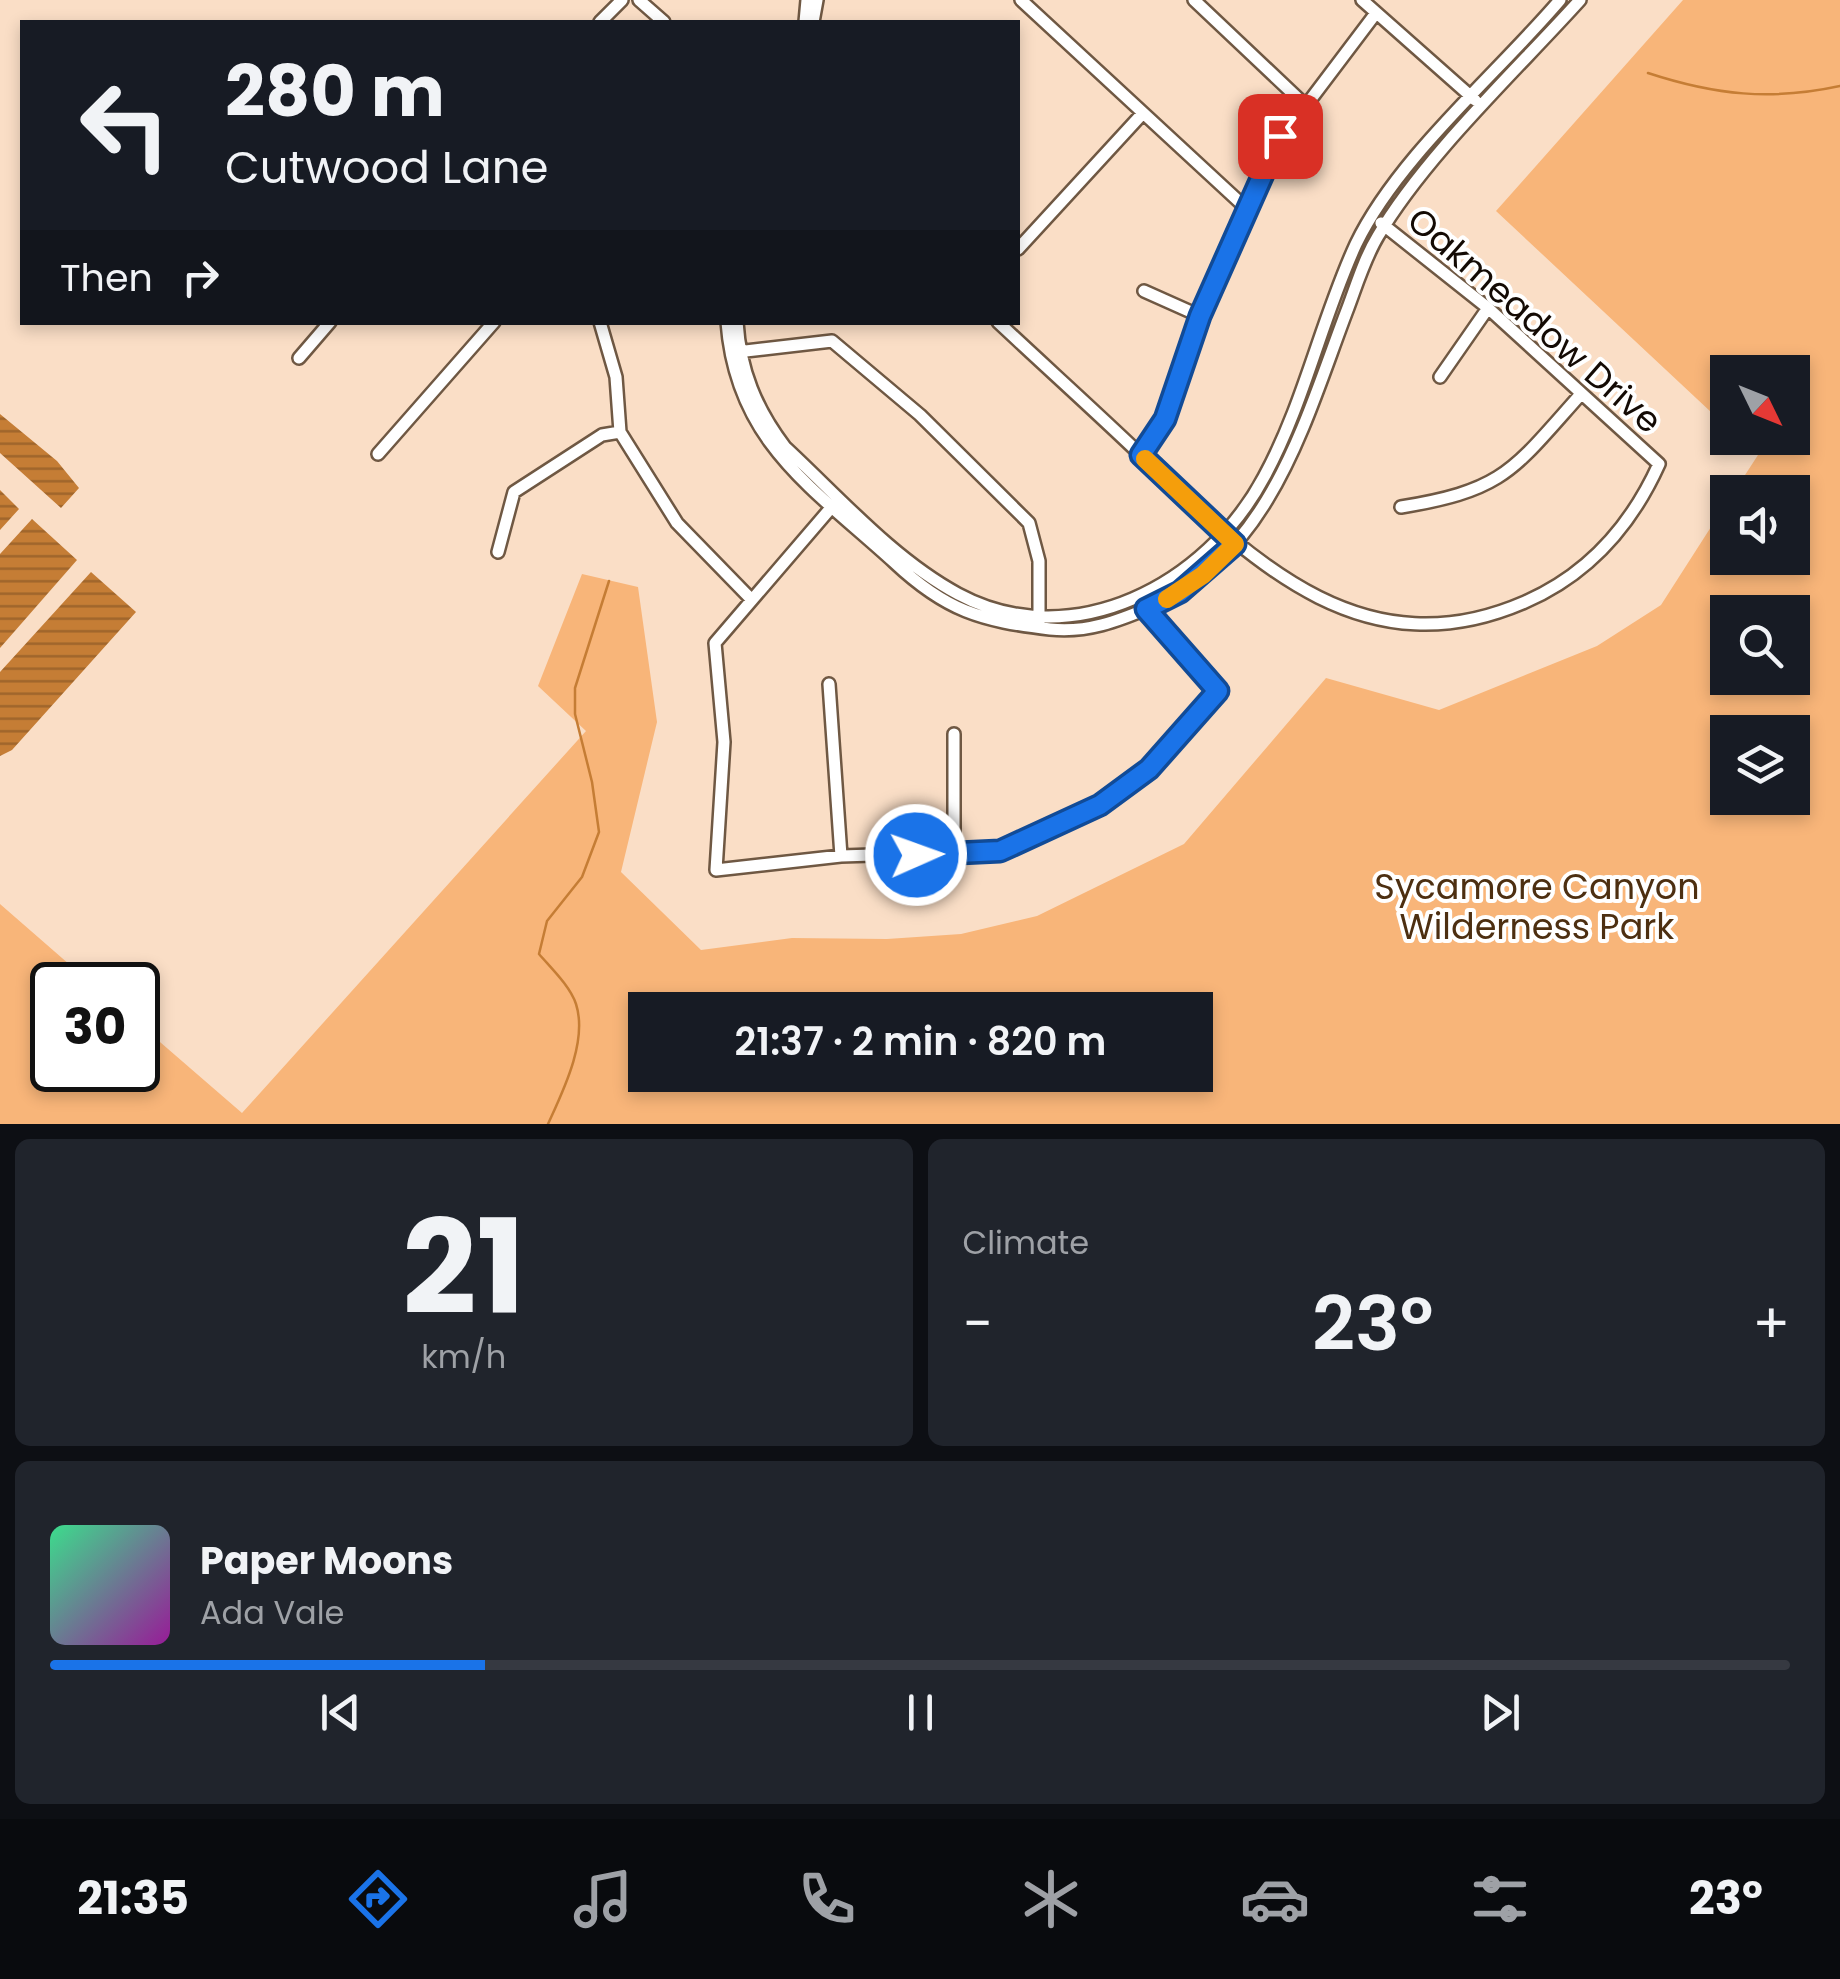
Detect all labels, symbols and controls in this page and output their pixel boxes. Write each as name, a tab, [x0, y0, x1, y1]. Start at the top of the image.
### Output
text: 280 m	[225, 42, 445, 141]
icon: left	[60, 60, 190, 190]
pin	[1238, 94, 1323, 179]
icon: arrive	[1253, 109, 1308, 164]
text: Cutwood Lane	[225, 136, 548, 199]
street label: Oakmeadow Drive	[1397, 196, 1673, 444]
icon: right	[173, 250, 228, 305]
text: Then	[60, 251, 153, 304]
north arrow	[1710, 355, 1810, 455]
map controls	[1710, 355, 1810, 815]
button: sound	[1710, 475, 1810, 575]
button: search	[1710, 595, 1810, 695]
button: layers	[1710, 715, 1810, 815]
position arrow	[864, 803, 968, 907]
park label: Sycamore Canyon Wilderness Park	[1374, 862, 1700, 951]
speed limit sign: 30	[30, 962, 160, 1092]
text: 21:37 · 2 min · 820 m	[735, 1015, 1106, 1068]
text: 21	[402, 1176, 525, 1359]
text: Climate	[963, 1220, 1089, 1265]
text: 23°	[1312, 1271, 1433, 1376]
text: −	[963, 1285, 993, 1362]
text: +	[1752, 1285, 1790, 1362]
text: km/h	[421, 1334, 506, 1379]
text: Paper Moons	[200, 1534, 453, 1587]
text: Ada Vale	[200, 1590, 344, 1635]
icon: previous	[313, 1685, 368, 1740]
icon: pause	[893, 1685, 948, 1740]
icon: next	[1473, 1685, 1528, 1740]
icon: directions	[343, 1864, 413, 1934]
icon: music	[568, 1864, 638, 1934]
icon: phone	[792, 1864, 862, 1934]
icon: climate	[1016, 1864, 1086, 1934]
icon: car	[1240, 1864, 1310, 1934]
icon: filters	[1465, 1864, 1535, 1934]
text: 21:35	[77, 1867, 189, 1930]
text: 23°	[1689, 1867, 1763, 1930]

